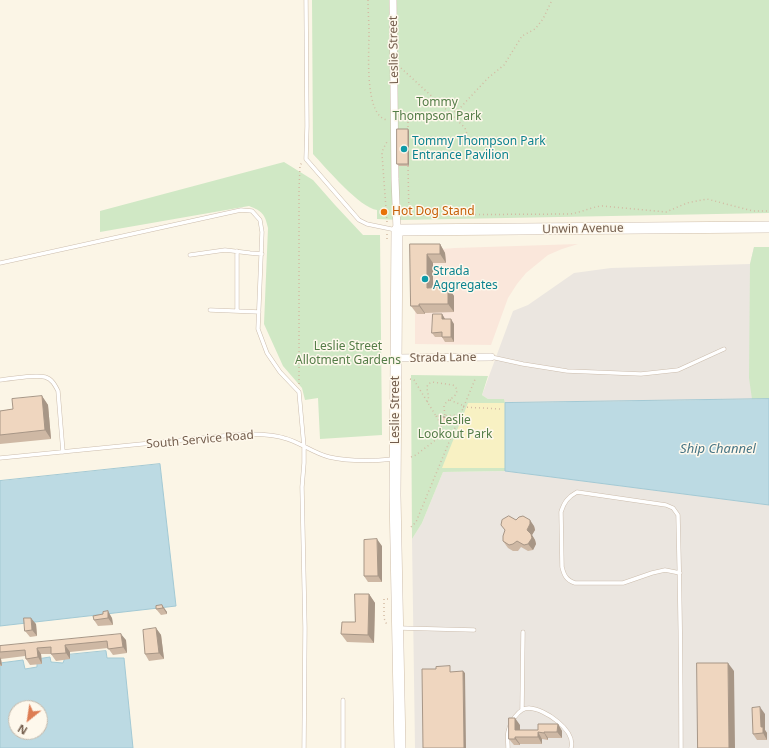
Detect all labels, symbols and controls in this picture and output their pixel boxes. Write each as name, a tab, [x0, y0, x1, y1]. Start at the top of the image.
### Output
street label: Leslie Street	[386, 16, 402, 84]
park label: Tommy Thompson Park	[393, 96, 481, 124]
place label: Tommy Thompson Park Entrance Pavilion	[412, 135, 546, 163]
marker: Tommy Thompson Park Entrance Pavilion	[399, 144, 409, 154]
place label: Hot Dog Stand	[392, 205, 475, 219]
marker: Hot Dog Stand	[379, 207, 389, 217]
street label: Unwin Avenue	[542, 221, 624, 237]
place label: Strada Aggregates	[433, 265, 498, 293]
marker: Strada Aggregates	[420, 274, 430, 284]
park label: Leslie Street Allotment Gardens	[295, 340, 401, 368]
street label: Strada Lane	[409, 350, 477, 366]
street label: Leslie Street	[389, 376, 403, 444]
park label: Leslie Lookout Park	[418, 414, 492, 442]
street label: South Service Road	[146, 428, 254, 452]
water label: Ship Channel	[680, 441, 756, 457]
north arrow	[8, 700, 48, 740]
text: N	[15, 721, 30, 739]

